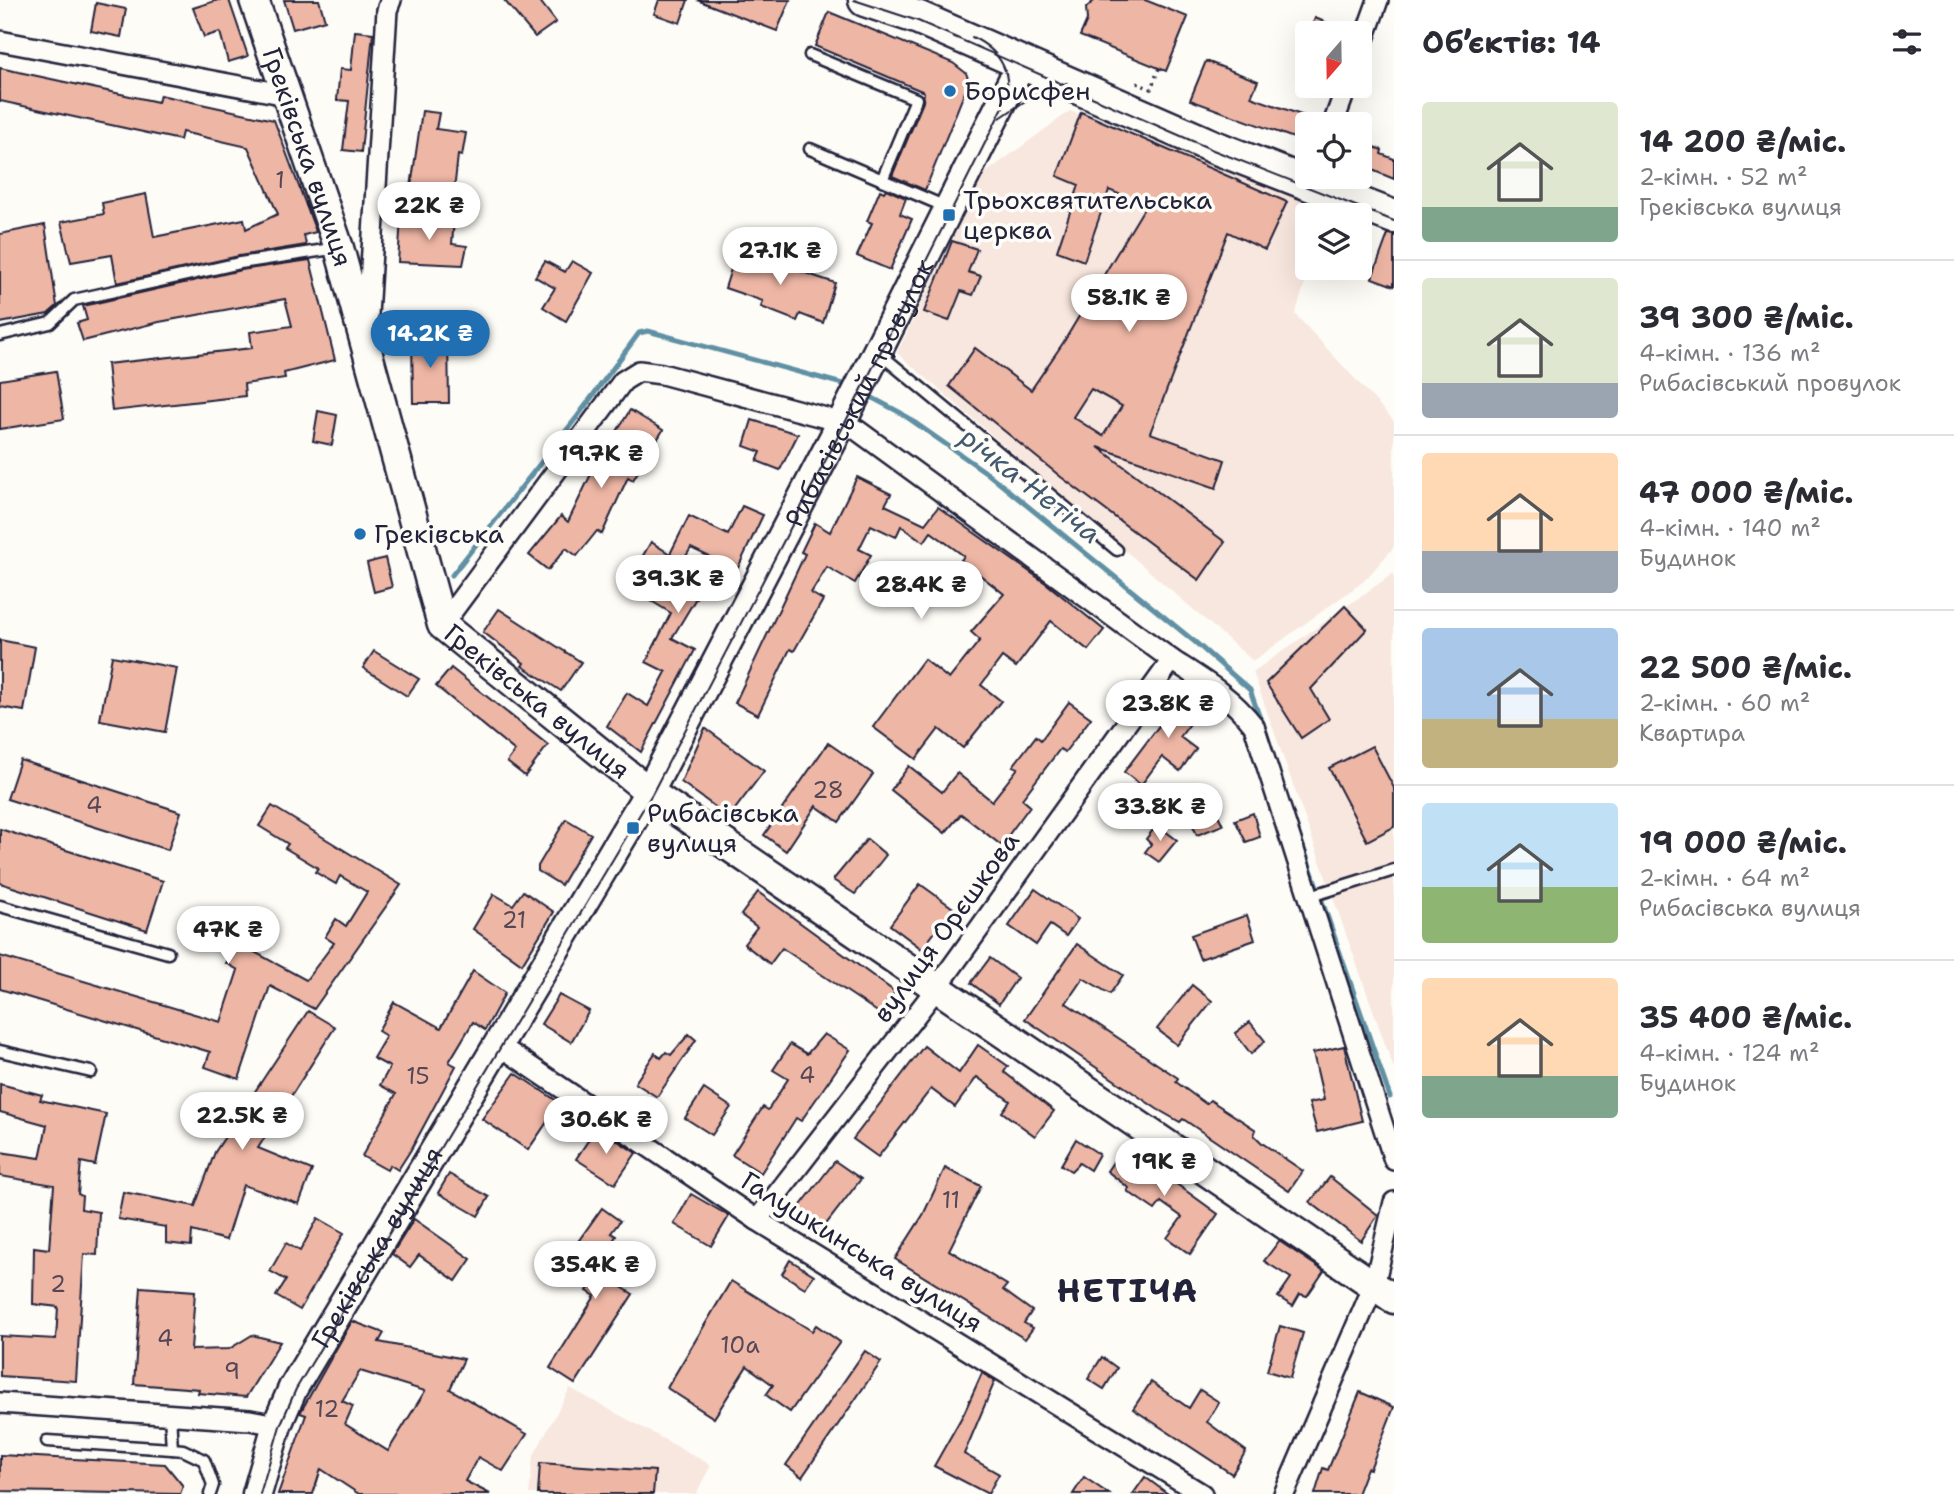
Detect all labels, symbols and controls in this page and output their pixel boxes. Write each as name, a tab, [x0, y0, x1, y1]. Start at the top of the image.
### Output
north arrow	[1295, 21, 1372, 98]
map controls	[1295, 21, 1372, 280]
text: Об’єктів: 14	[1422, 22, 1601, 63]
icon: filters	[1888, 23, 1926, 61]
street label: Греківська вулиця	[255, 43, 361, 270]
place label: Борисфен	[964, 73, 1091, 108]
marker: Борисфен	[942, 83, 958, 99]
button: locate	[1295, 112, 1372, 189]
text: 14 200 ₴/міс.	[1639, 121, 1846, 162]
icon: home	[1478, 130, 1562, 214]
text: 2-кімн. · 52 m²	[1639, 162, 1808, 192]
house number: 1	[275, 165, 285, 195]
pin: 22K ₴	[380, 182, 478, 242]
place label: Трьохсвятительська церква	[963, 182, 1212, 247]
text: 22K ₴	[393, 190, 465, 220]
text: Греківська вулиця	[1639, 192, 1842, 222]
button: layers	[1295, 203, 1372, 280]
marker: Трьохсвятительська церква	[941, 207, 957, 223]
pin: 27.1K ₴	[715, 228, 845, 287]
text: 27.1K ₴	[738, 235, 822, 265]
street label: Рибасівський провулок	[776, 253, 941, 533]
pin: 58.1K ₴	[1064, 274, 1194, 334]
text: 58.1K ₴	[1087, 282, 1171, 312]
text: 39 300 ₴/міс.	[1639, 297, 1854, 338]
icon: home	[1478, 306, 1562, 390]
pin: 14.2K ₴	[365, 310, 495, 370]
text: 14.2K ₴	[387, 318, 473, 348]
text: 4-кімн. · 136 m²	[1639, 338, 1820, 368]
text: Рибасівський провулок	[1639, 368, 1901, 398]
water label: річка Нетіча	[952, 417, 1109, 552]
pin: 19.7K ₴	[536, 430, 666, 490]
text: 19.7K ₴	[558, 438, 644, 468]
text: 47 000 ₴/міс.	[1639, 472, 1854, 513]
icon: home	[1478, 481, 1562, 565]
text: 4-кімн. · 140 m²	[1639, 513, 1821, 543]
place label: Греківська	[374, 516, 504, 551]
marker: Греківська	[352, 526, 368, 542]
text: Будинок	[1639, 543, 1736, 573]
pin: 39.3K ₴	[613, 556, 743, 615]
pin: 28.4K ₴	[856, 562, 986, 621]
text: 39.3K ₴	[632, 563, 724, 593]
text: 28.4K ₴	[875, 569, 967, 599]
street label: Греківська вулиця	[437, 616, 638, 787]
text: 22 500 ₴/міс.	[1639, 647, 1852, 688]
icon: home	[1478, 656, 1562, 740]
pin: 23.8K ₴	[1103, 680, 1233, 740]
text: 23.8K ₴	[1122, 688, 1214, 718]
text: 2-кімн. · 60 m²	[1639, 688, 1810, 718]
text: Квартира	[1639, 718, 1745, 748]
house number: 28	[812, 775, 844, 805]
pin: 33.8K ₴	[1095, 784, 1225, 843]
house number: 4	[86, 790, 102, 820]
text: 33.8K ₴	[1114, 791, 1206, 821]
place label: Рибасівська вулиця	[647, 795, 799, 860]
marker: Рибасівська вулиця	[625, 820, 641, 836]
text: 19 000 ₴/міс.	[1639, 822, 1847, 863]
street label: вулиця Орєшкова	[865, 824, 1027, 1029]
icon: home	[1478, 831, 1562, 915]
text: 2-кімн. · 64 m²	[1639, 863, 1810, 893]
text: Рибасівська вулиця	[1639, 893, 1861, 923]
house number: 21	[502, 905, 526, 935]
pin: 47K ₴	[179, 906, 277, 966]
text: 47K ₴	[193, 914, 263, 944]
text: 35 400 ₴/міс.	[1639, 997, 1852, 1038]
icon: home	[1478, 1006, 1562, 1090]
text: 4-кімн. · 124 m²	[1639, 1038, 1820, 1068]
house number: 4	[799, 1060, 815, 1090]
house number: 15	[406, 1061, 430, 1091]
text: Будинок	[1639, 1068, 1736, 1098]
pin: 22.5K ₴	[177, 1092, 307, 1152]
pin: 30.6K ₴	[541, 1096, 671, 1156]
text: 22.5K ₴	[196, 1100, 288, 1130]
text: 30.6K ₴	[560, 1104, 652, 1134]
pin: 19K ₴	[1115, 1138, 1213, 1198]
street label: Греківська вулиця	[303, 1140, 450, 1355]
text: 19K ₴	[1131, 1146, 1197, 1176]
street label: Галушкинська вулиця	[735, 1163, 990, 1340]
house number: 11	[942, 1185, 960, 1215]
pin: 35.4K ₴	[530, 1242, 660, 1301]
text: 35.4K ₴	[550, 1249, 640, 1279]
district label: НЕТІЧА	[1057, 1268, 1199, 1313]
house number: 2	[50, 1269, 66, 1299]
house number: 4	[157, 1323, 173, 1353]
house number: 10а	[720, 1330, 760, 1360]
house number: 9	[224, 1356, 240, 1386]
house number: 12	[315, 1394, 339, 1424]

